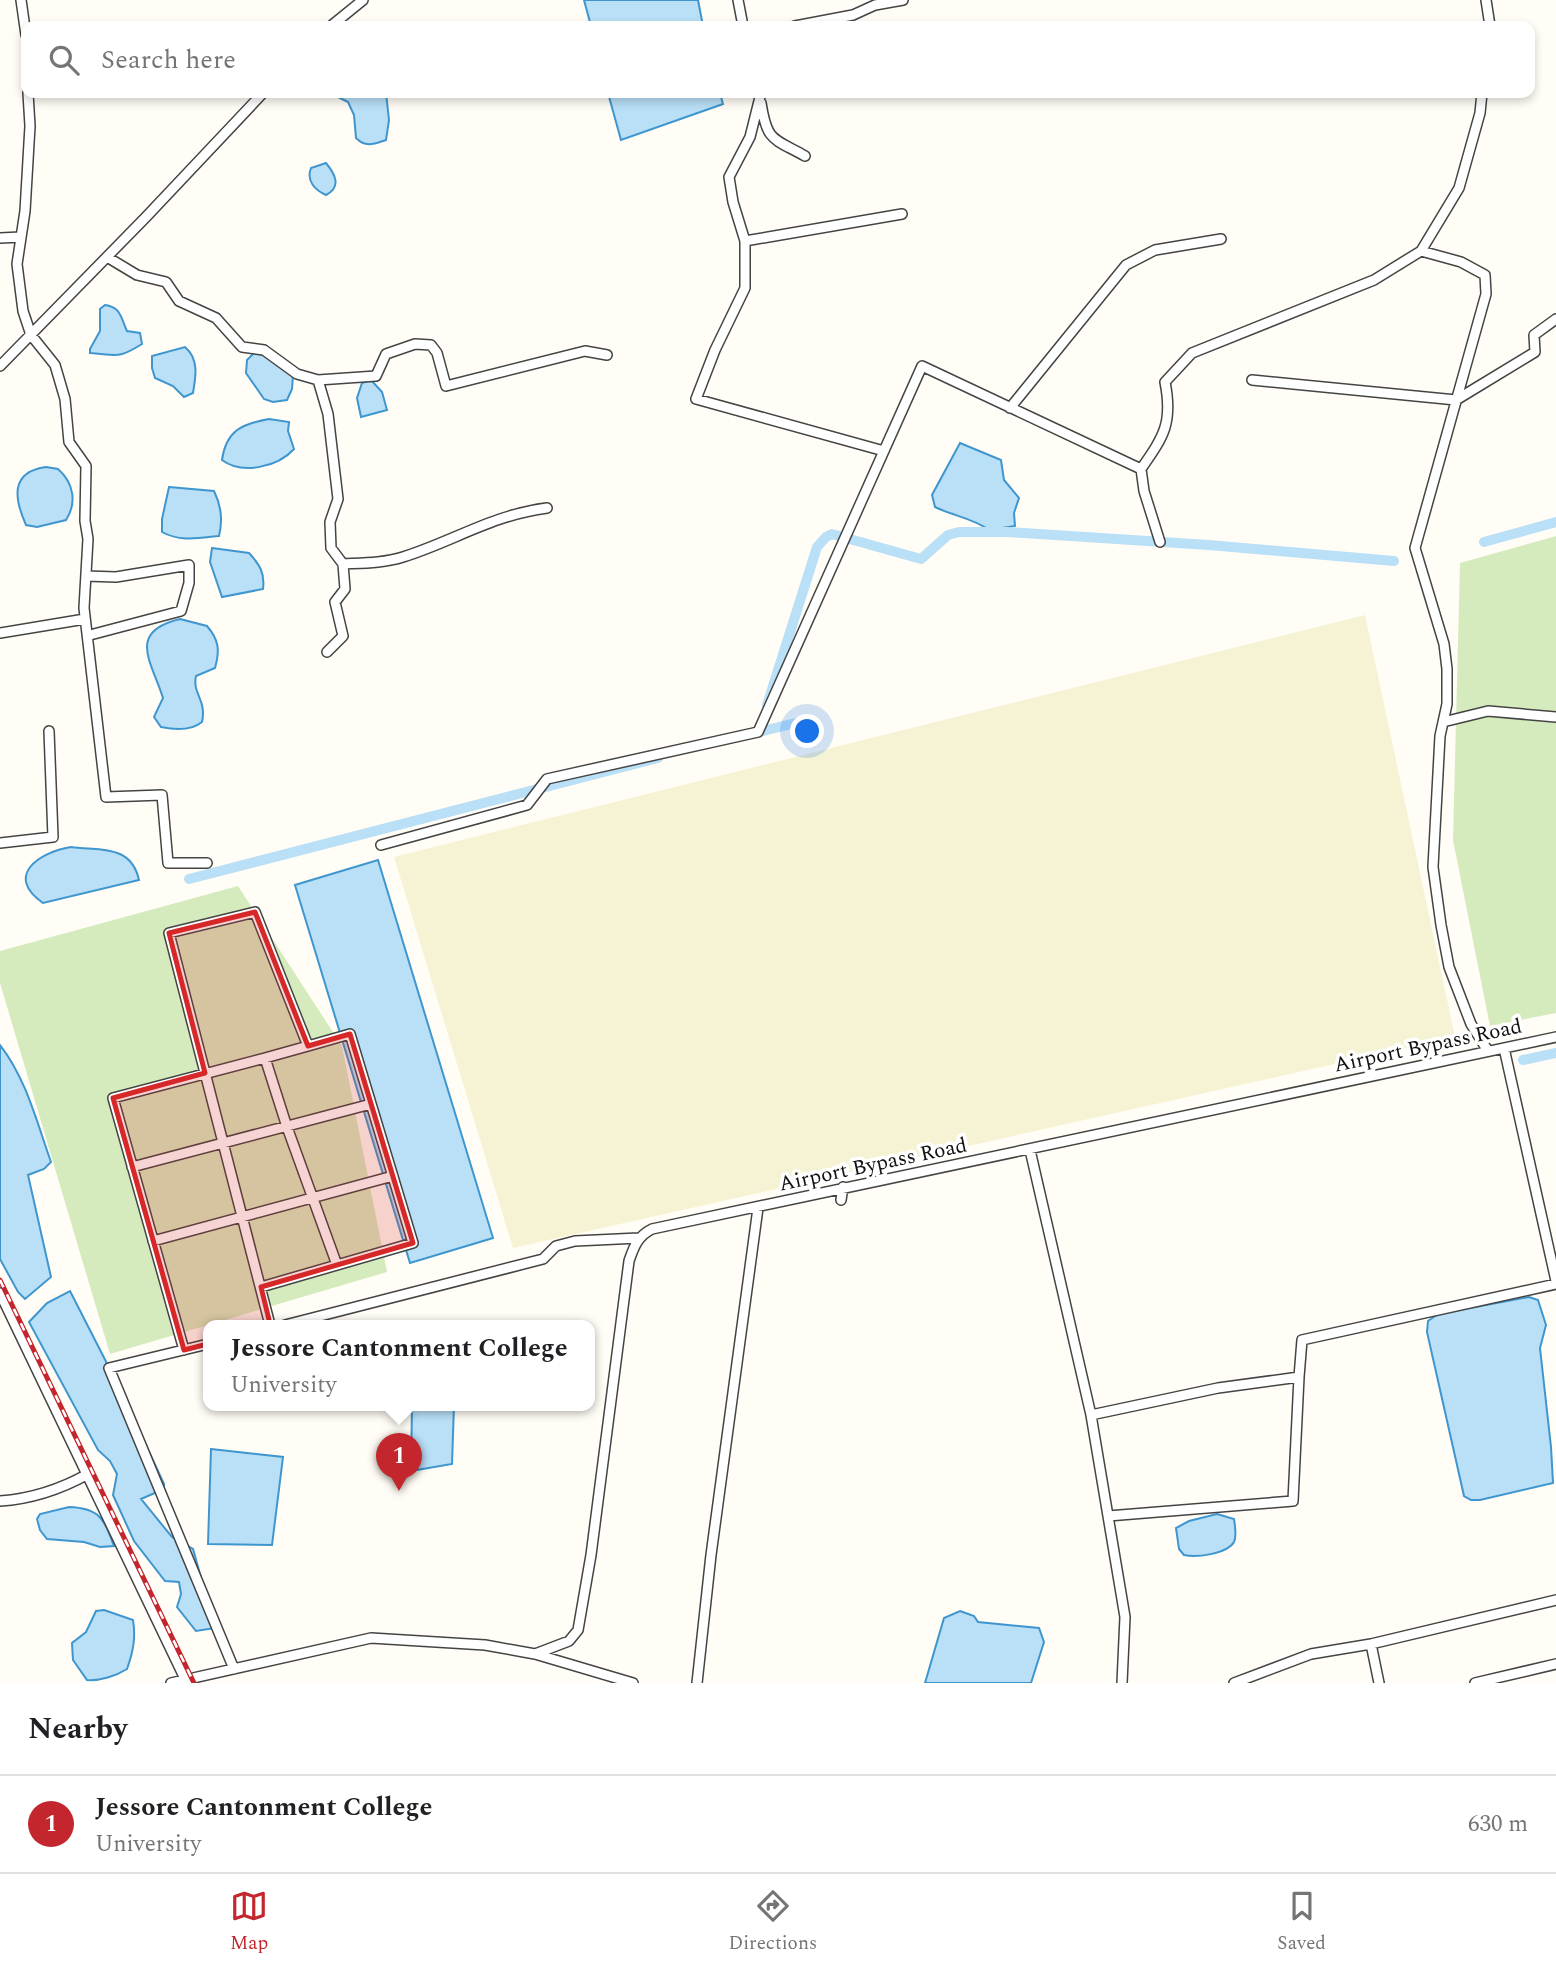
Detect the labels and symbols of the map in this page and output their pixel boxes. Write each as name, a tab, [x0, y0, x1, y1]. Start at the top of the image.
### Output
your location	[790, 714, 824, 748]
street label: Airport Bypass Road	[1331, 1010, 1525, 1082]
street label: Airport Bypass Road	[776, 1129, 970, 1201]
pin: 1	[376, 1433, 422, 1491]

